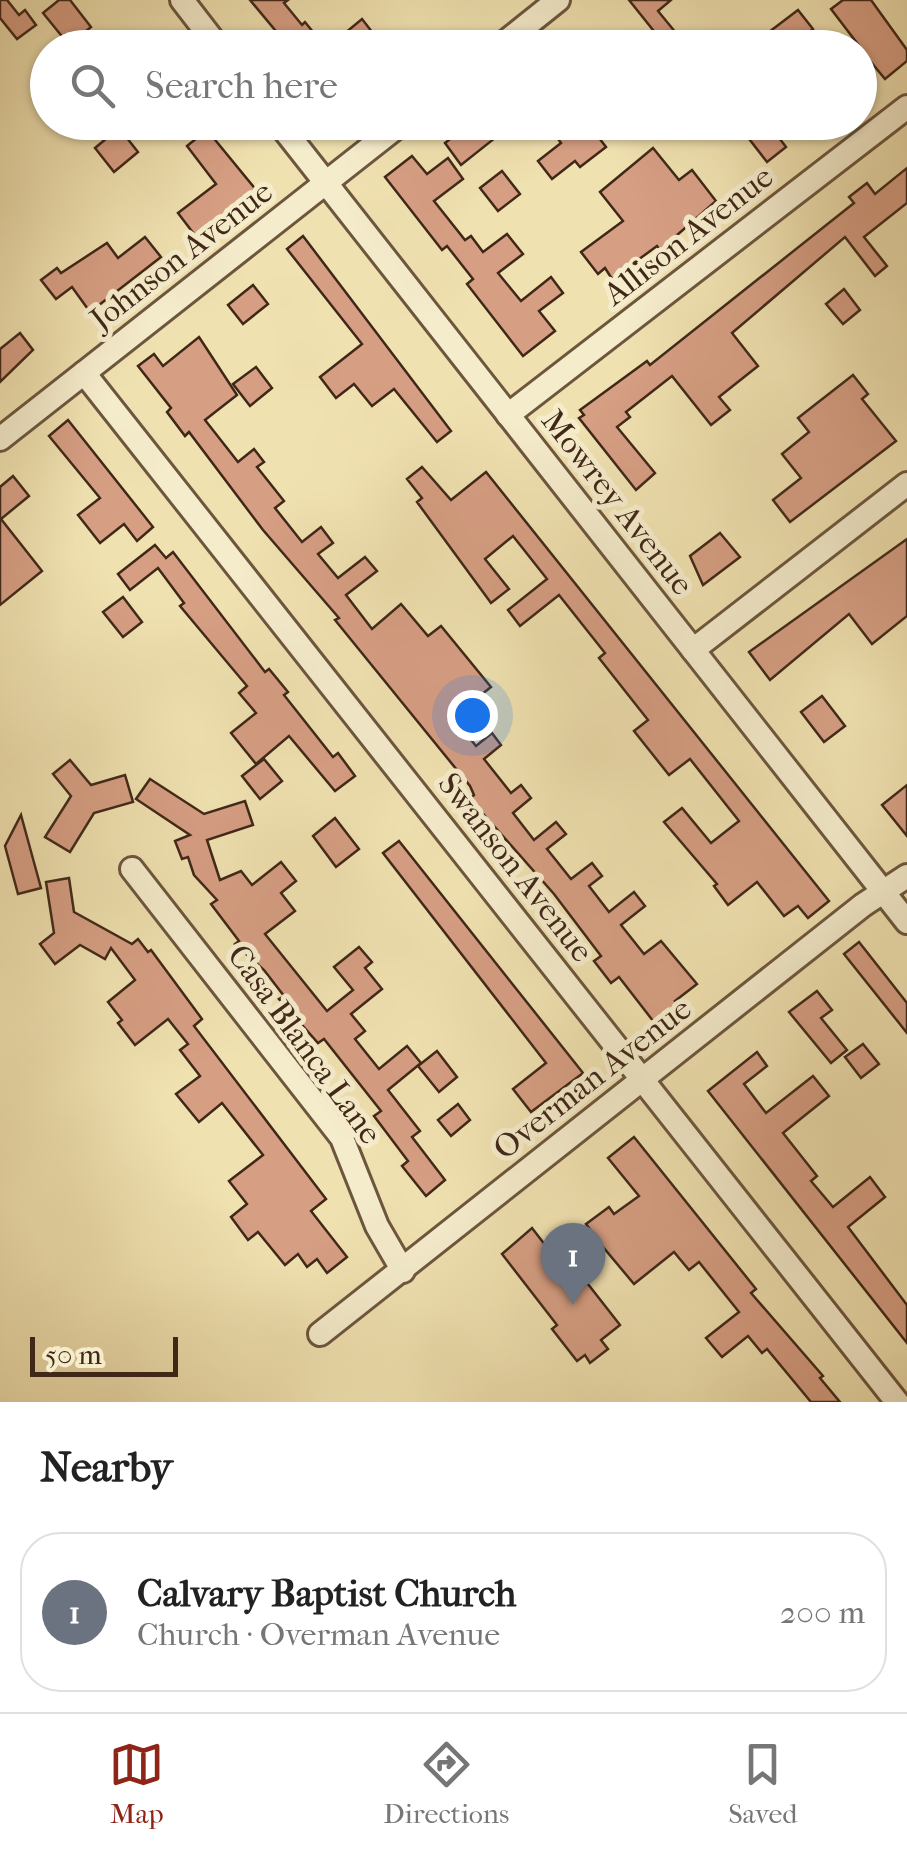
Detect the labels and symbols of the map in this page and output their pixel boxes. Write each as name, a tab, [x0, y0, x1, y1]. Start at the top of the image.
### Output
street label: Allison Avenue	[595, 158, 780, 314]
street label: Johnson Avenue	[81, 173, 280, 340]
street label: Mowrey Avenue	[534, 403, 701, 602]
your location	[447, 690, 498, 741]
street label: Swanson Avenue	[430, 766, 601, 969]
street label: Casa Blanca Lane	[220, 938, 389, 1151]
street label: Overman Avenue	[486, 990, 699, 1167]
pin: 1	[540, 1222, 606, 1305]
scale bar	[30, 1332, 178, 1376]

